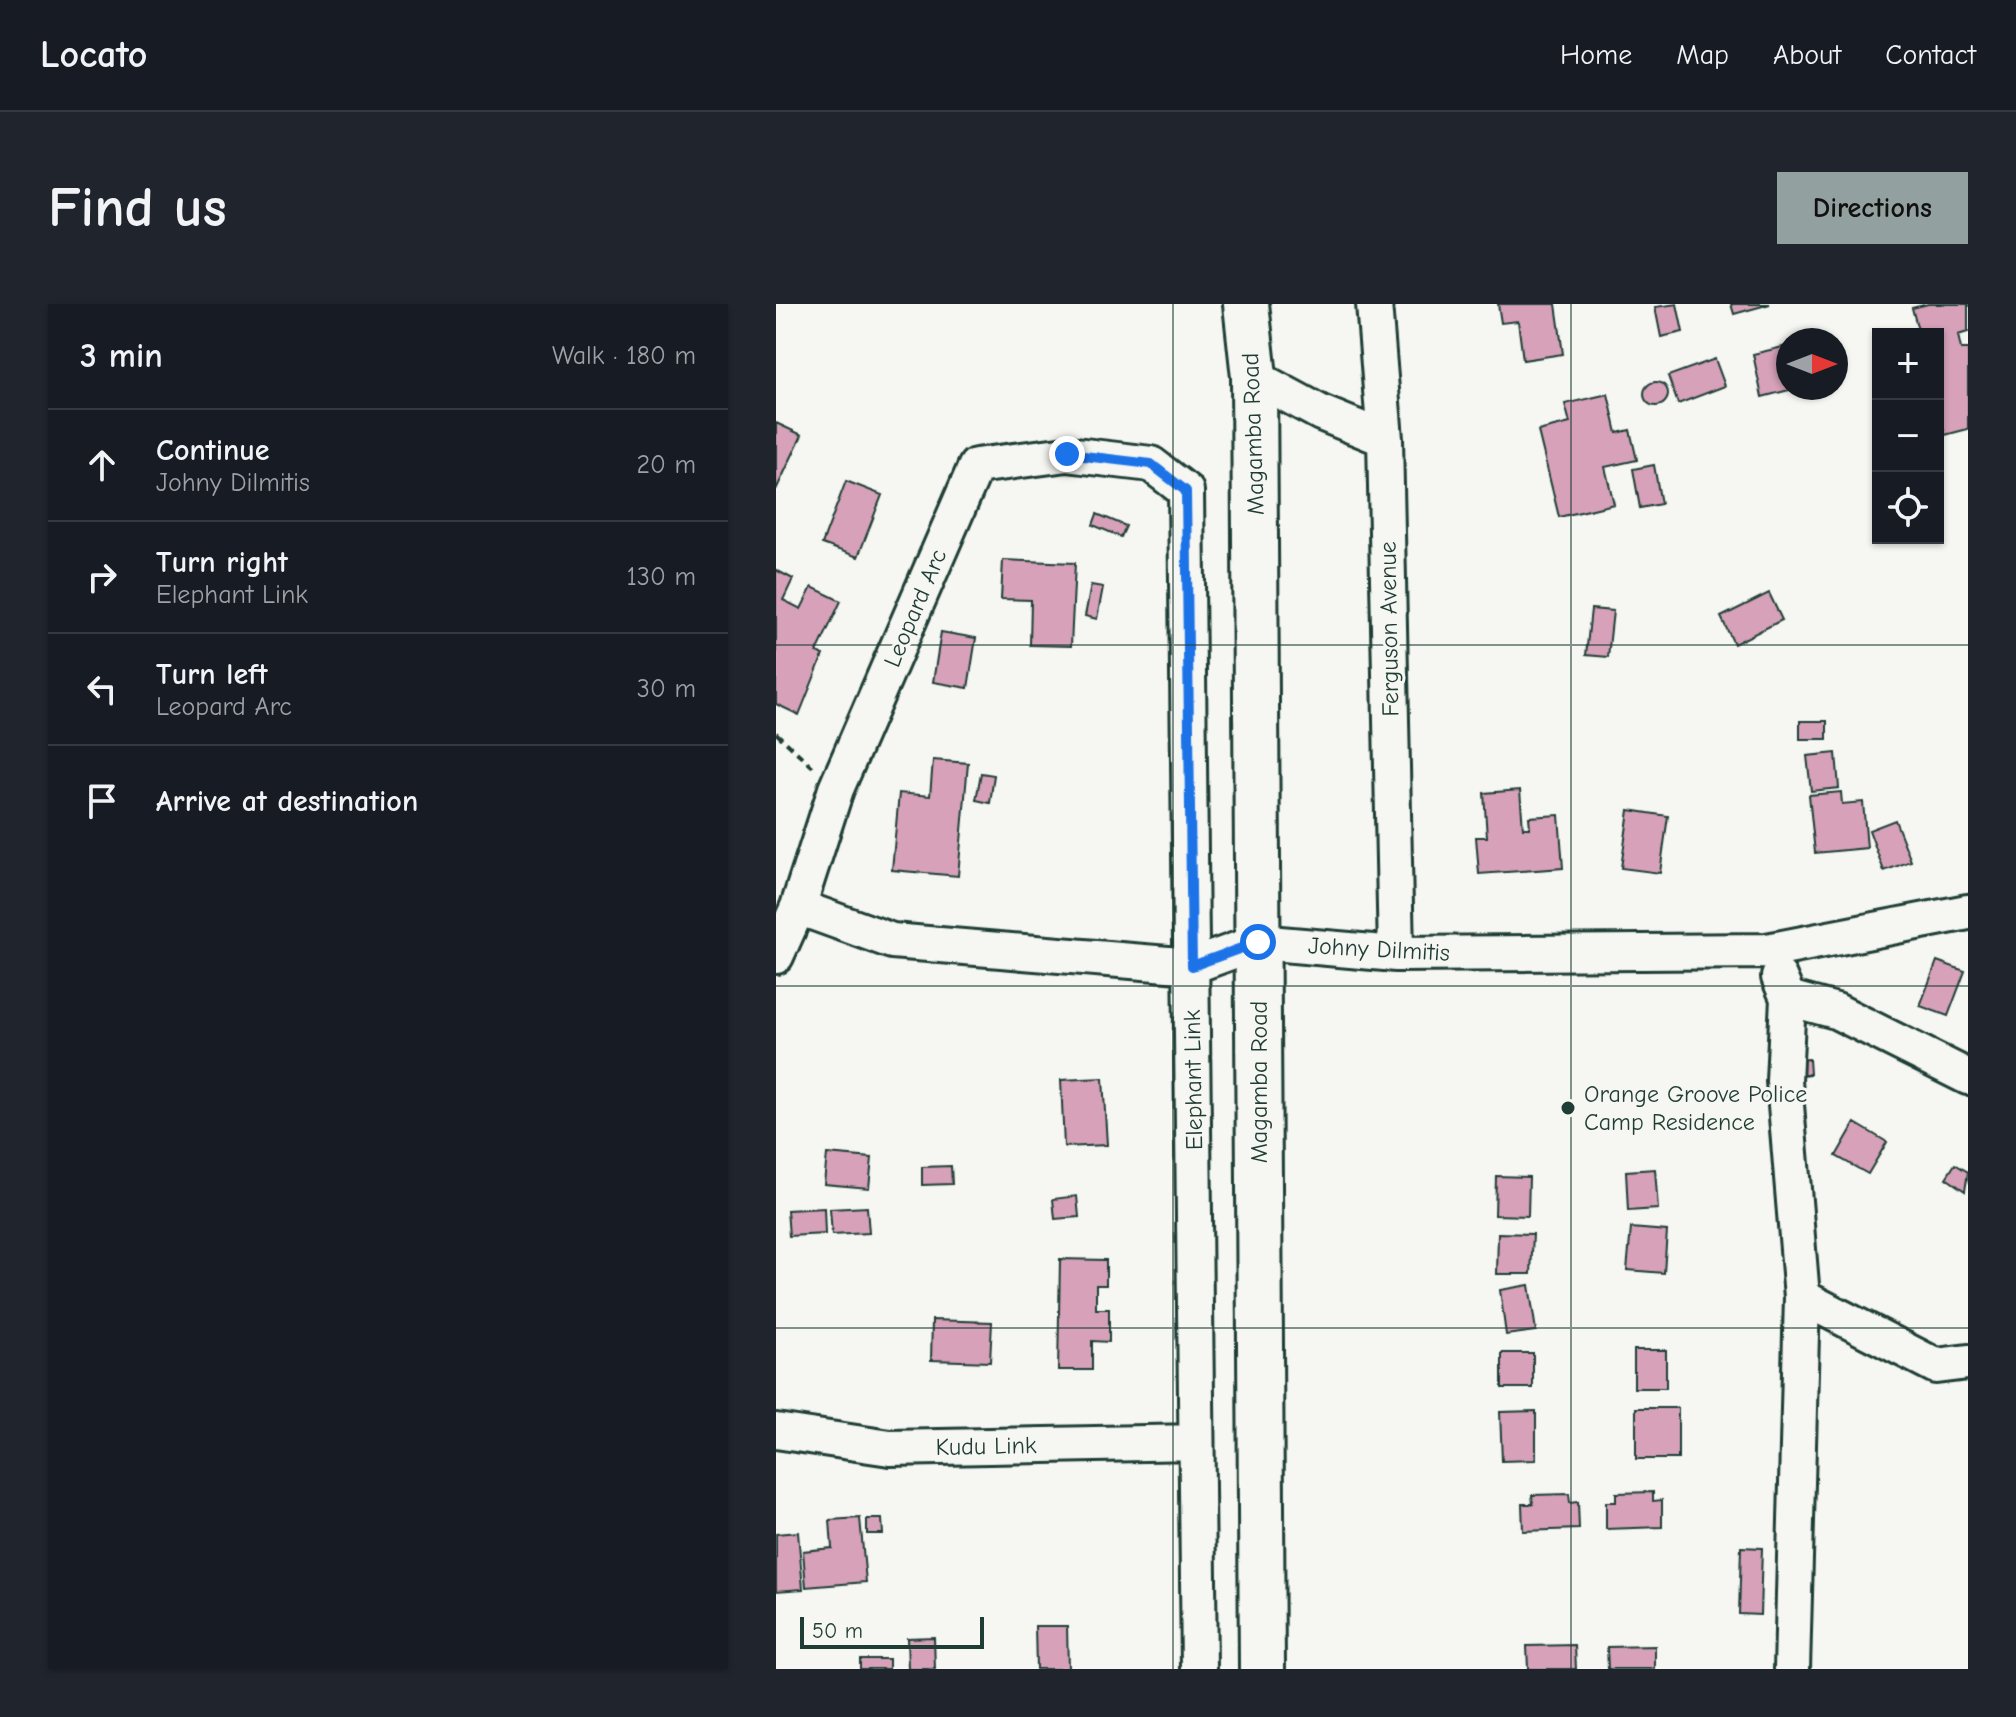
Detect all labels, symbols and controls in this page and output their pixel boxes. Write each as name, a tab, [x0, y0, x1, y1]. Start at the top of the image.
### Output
text: Locato	[40, 33, 148, 77]
text: Home	[1560, 39, 1632, 71]
text: Map	[1676, 39, 1729, 71]
text: About	[1773, 39, 1841, 71]
text: Contact	[1885, 39, 1976, 71]
button: Directions	[1777, 172, 1968, 244]
text: Find us	[48, 176, 227, 240]
north arrow	[1776, 328, 1848, 400]
map controls	[1872, 328, 1944, 544]
button: +	[1872, 328, 1944, 400]
text: 3 min	[80, 336, 163, 376]
text: Walk · 180 m	[552, 341, 696, 371]
street label: Magamba Road	[1236, 352, 1270, 516]
button: −	[1872, 400, 1944, 472]
text: Continue	[156, 433, 270, 468]
route end	[1049, 436, 1085, 472]
icon: ahead	[80, 443, 124, 487]
text: 20 m	[636, 450, 696, 480]
text: Johny Dilmitis	[156, 468, 310, 498]
button: locate	[1872, 472, 1944, 544]
street label: Ferguson Avenue	[1373, 541, 1405, 717]
text: Turn right	[156, 545, 288, 580]
street label: Leopard Arc	[878, 545, 952, 671]
icon: right	[80, 555, 124, 599]
text: 130 m	[627, 562, 696, 592]
text: Elephant Link	[156, 580, 308, 610]
text: Turn left	[156, 657, 268, 692]
icon: left	[80, 667, 124, 711]
text: 30 m	[637, 674, 696, 704]
text: Leopard Arc	[156, 692, 292, 722]
icon: arrive	[80, 779, 124, 823]
text: Arrive at destination	[156, 784, 418, 819]
route start	[1240, 924, 1276, 960]
street label: Johny Dilmitis	[1307, 931, 1451, 967]
street label: Magamba Road	[1245, 1001, 1273, 1163]
street label: Elephant Link	[1178, 1009, 1208, 1150]
place label: Orange Groove Police Camp Residence	[1584, 1080, 1807, 1136]
marker: Orange Groove Police Camp Residence	[1559, 1099, 1577, 1117]
street label: Kudu Link	[935, 1431, 1037, 1461]
scale bar	[800, 1613, 984, 1649]
text: 50 m	[812, 1618, 863, 1644]

